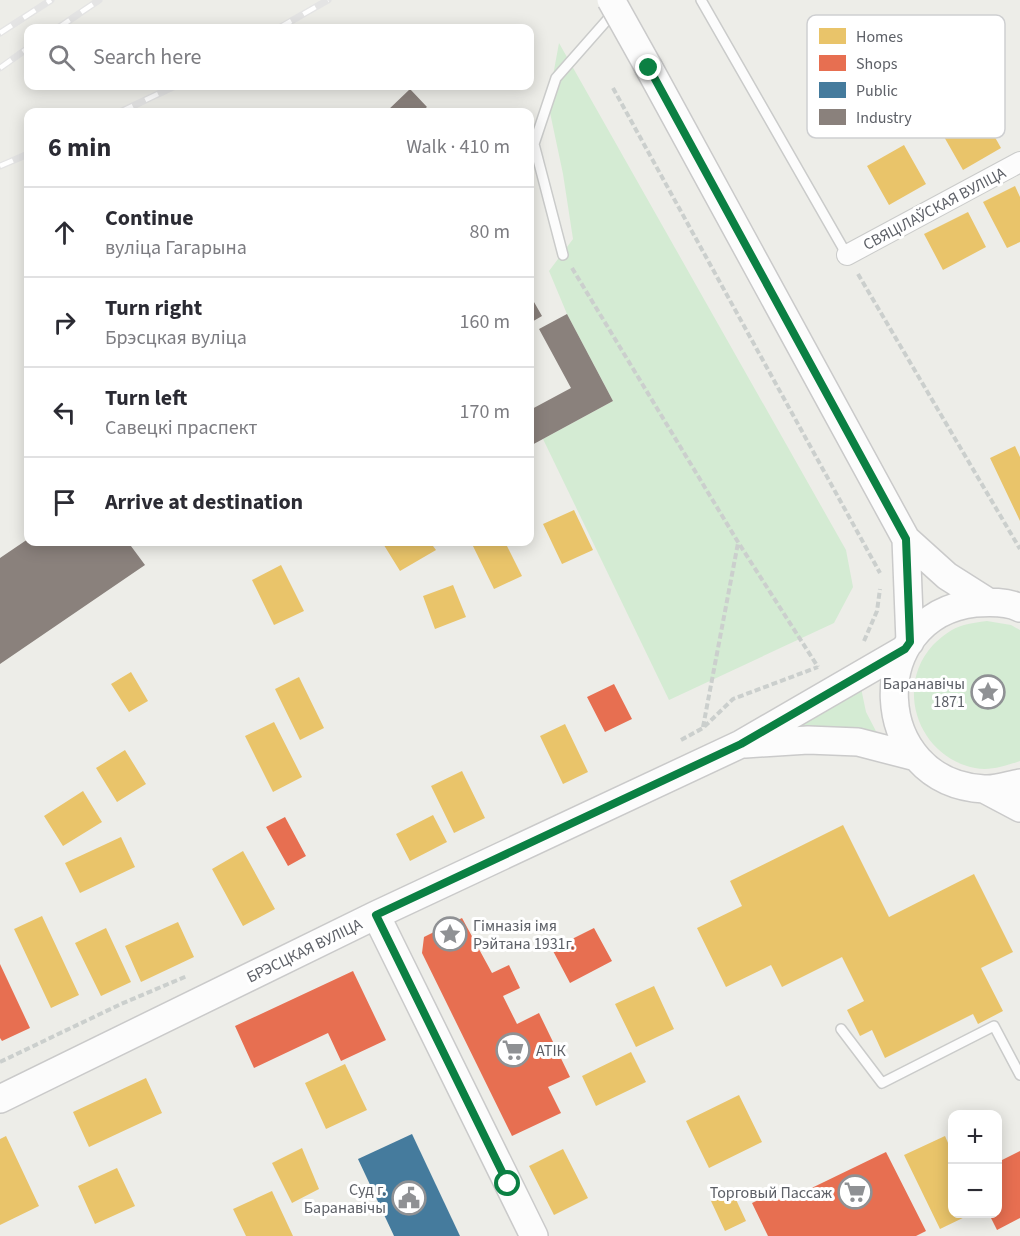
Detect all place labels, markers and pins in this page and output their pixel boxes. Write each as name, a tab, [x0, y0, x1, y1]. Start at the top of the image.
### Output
place label: Баранавічы 1871	[883, 673, 965, 713]
place icon: Баранавічы 1871	[970, 674, 1006, 710]
place label: Гімназія імя Рэйтана 1931г.	[473, 915, 575, 955]
place icon: Гімназія імя Рэйтана 1931г.	[432, 916, 468, 952]
supermarket icon: АТІК	[495, 1032, 531, 1068]
place label: АТІК	[536, 1040, 567, 1062]
supermarket icon: Торговый Пассаж	[837, 1174, 873, 1210]
place label: Суд г. Баранавічы	[304, 1179, 386, 1219]
public building icon: Суд г. Баранавічы	[391, 1180, 427, 1216]
place label: Торговый Пассаж	[710, 1182, 832, 1204]

